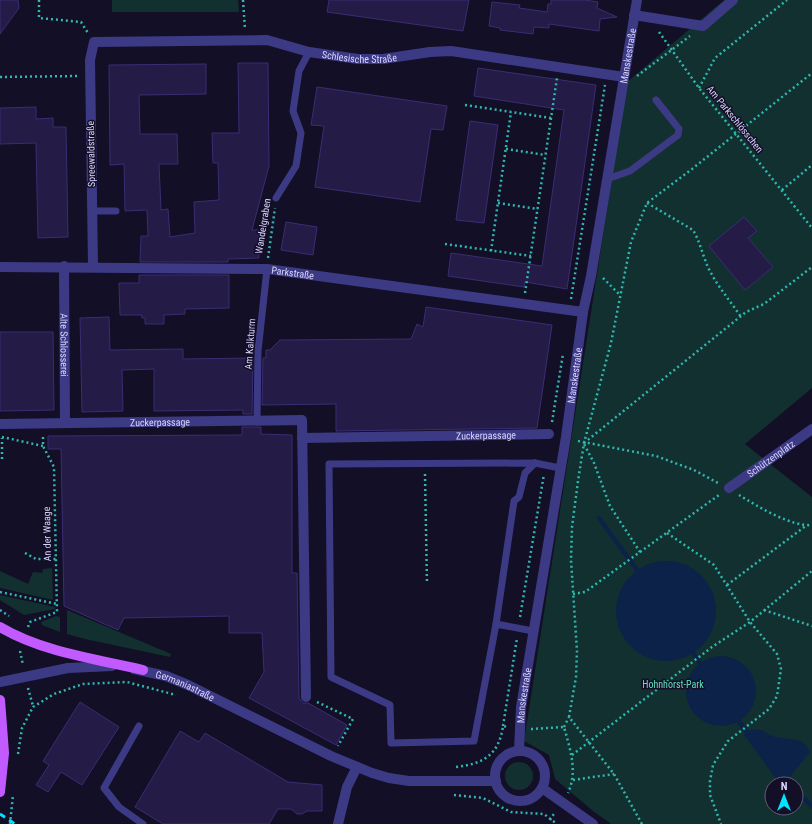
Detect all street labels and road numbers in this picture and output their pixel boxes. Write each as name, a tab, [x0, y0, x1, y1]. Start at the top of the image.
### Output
street label: Manskestraße	[618, 27, 638, 84]
street label: Schlesische Straße	[321, 48, 398, 65]
street label: Am Parkschlösschen	[705, 83, 765, 155]
street label: Spreewaldstraße	[85, 121, 97, 187]
street label: Wandelgraben	[253, 197, 273, 255]
street label: Parkstraße	[271, 264, 315, 281]
street label: Alte Schlosserei	[59, 313, 70, 377]
street label: Am Kalkturm	[243, 318, 257, 370]
street label: Manskestraße	[565, 347, 584, 404]
street label: Zuckerpassage	[130, 416, 190, 428]
street label: Zuckerpassage	[456, 429, 516, 441]
street label: Schützenplatz	[745, 438, 796, 479]
street label: An der Waage	[41, 506, 53, 561]
street label: Manskestraße	[515, 666, 533, 723]
street label: Germaniastraße	[155, 668, 217, 703]

